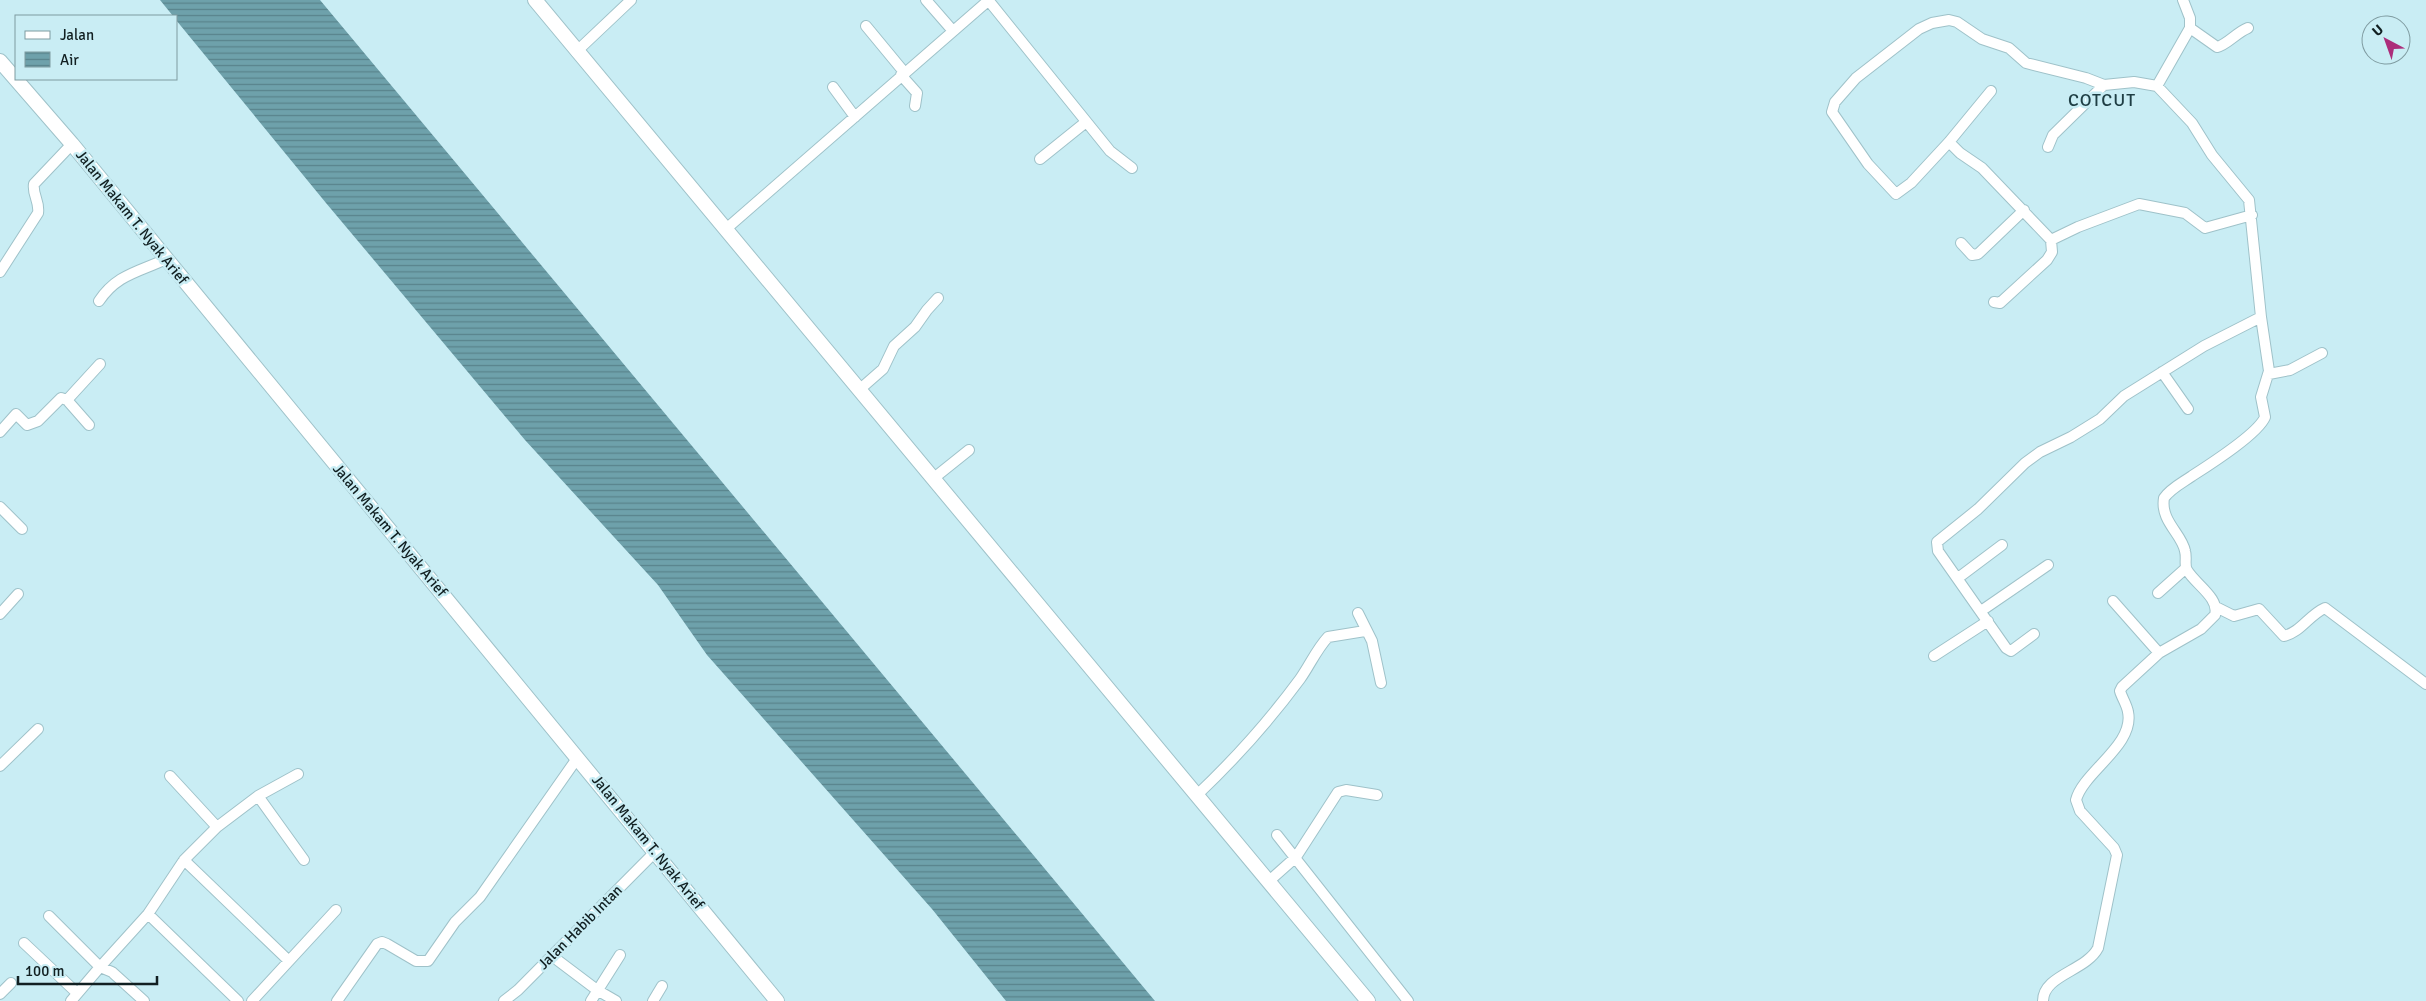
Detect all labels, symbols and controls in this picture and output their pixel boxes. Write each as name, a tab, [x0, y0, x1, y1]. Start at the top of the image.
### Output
legend	[15, 15, 178, 80]
north arrow	[2361, 15, 2411, 65]
text: U	[2369, 21, 2387, 40]
text: Jalan	[60, 26, 94, 44]
text: Air	[60, 51, 79, 69]
district label: COTCUT	[2068, 89, 2136, 111]
street label: Jalan Makam T. Nyak Arief	[72, 146, 192, 289]
street label: Jalan Makam T. Nyak Arief	[329, 460, 451, 601]
street label: Jalan Makam T. Nyak Arief	[588, 771, 708, 914]
street label: Jalan Habib Intan	[534, 881, 626, 973]
scale bar	[18, 954, 156, 986]
text: 100 m	[25, 962, 65, 980]

